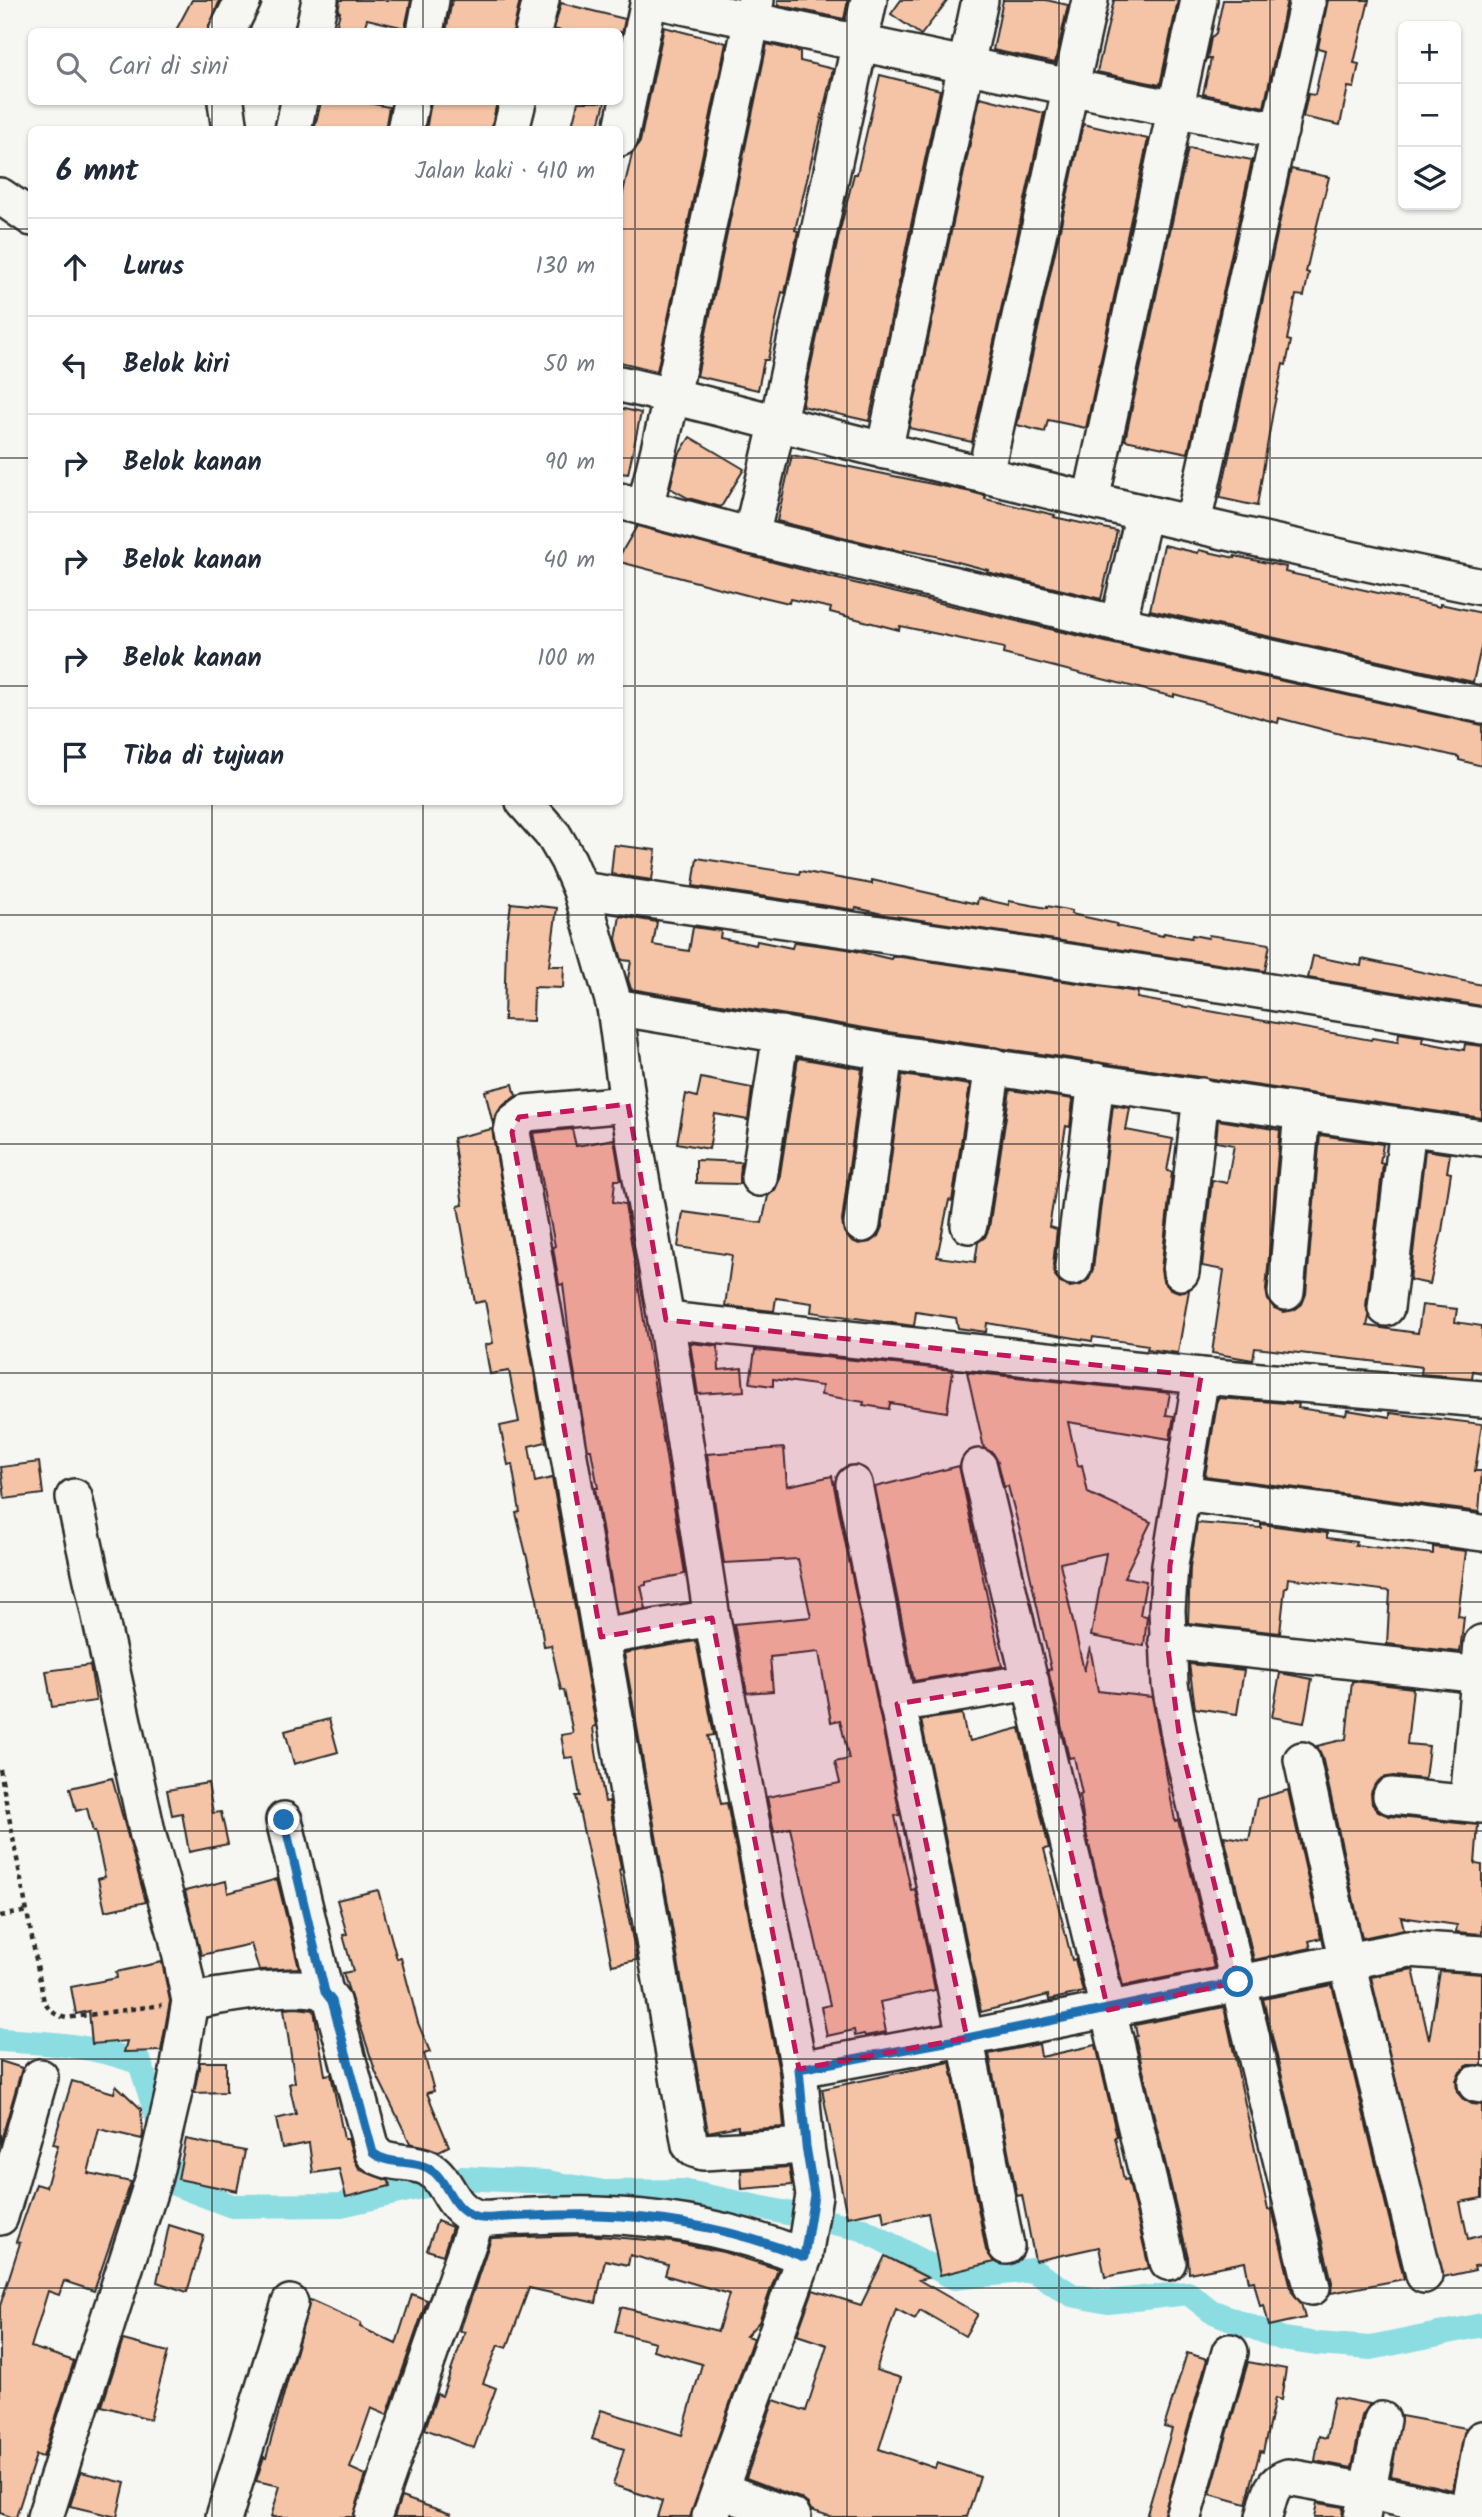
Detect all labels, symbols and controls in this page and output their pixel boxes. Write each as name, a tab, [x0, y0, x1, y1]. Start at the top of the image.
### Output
map controls	[1398, 21, 1461, 210]
button: +	[1398, 21, 1461, 84]
search box	[28, 28, 623, 105]
text: Cari di sini	[108, 46, 228, 88]
icon: search	[52, 48, 90, 86]
button: −	[1398, 84, 1461, 147]
button: layers	[1398, 147, 1461, 210]
text: 6 mnt	[56, 148, 139, 196]
text: Jalan kaki · 410 m	[415, 154, 595, 190]
text: Lurus	[123, 246, 184, 288]
icon: ahead	[56, 248, 94, 286]
text: 130 m	[536, 249, 595, 285]
text: Belok kiri	[123, 344, 229, 386]
icon: left	[56, 346, 94, 384]
text: 50 m	[544, 347, 595, 383]
text: Belok kanan	[123, 442, 262, 484]
icon: right	[56, 444, 94, 482]
text: 90 m	[545, 445, 595, 481]
text: Belok kanan	[123, 540, 262, 582]
icon: right	[56, 542, 94, 580]
text: 40 m	[543, 543, 595, 579]
text: Belok kanan	[123, 638, 262, 680]
icon: right	[56, 640, 94, 678]
text: 100 m	[537, 641, 595, 677]
text: Tiba di tujuan	[123, 736, 284, 778]
icon: arrive	[56, 738, 94, 776]
route end	[268, 1804, 299, 1835]
route start	[1222, 1966, 1253, 1997]

